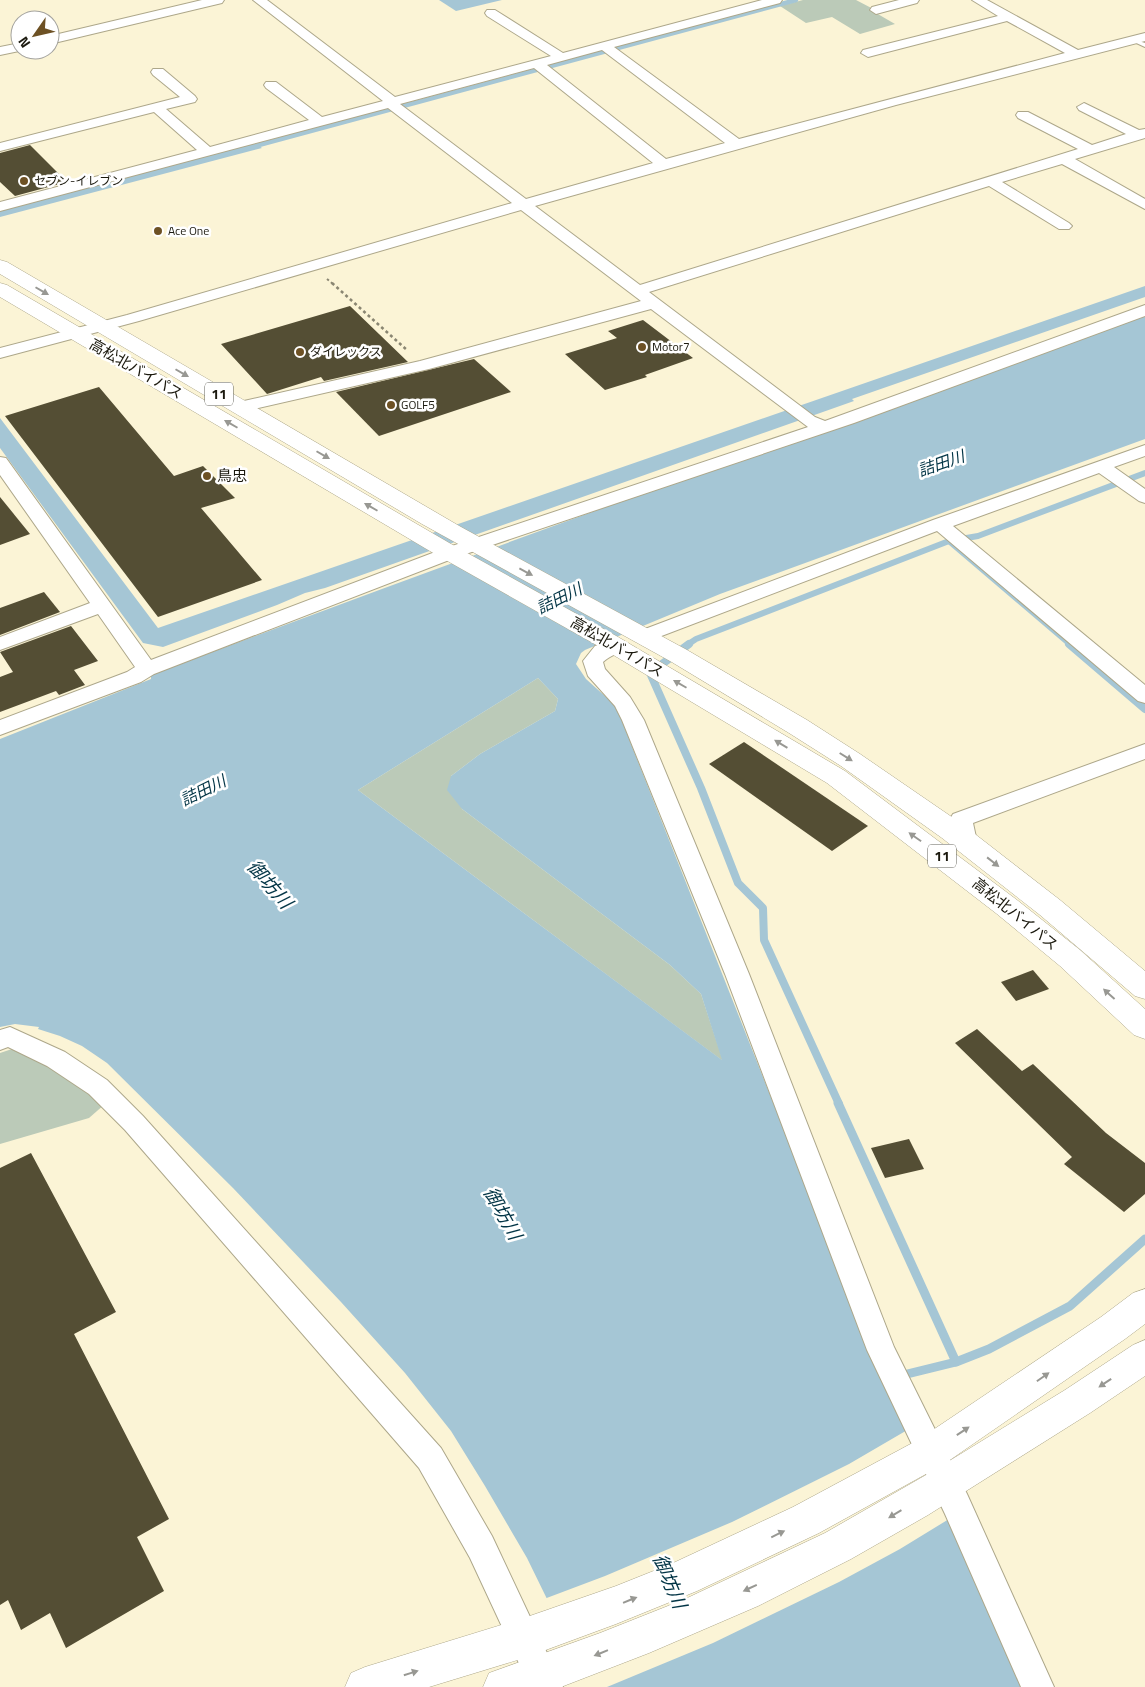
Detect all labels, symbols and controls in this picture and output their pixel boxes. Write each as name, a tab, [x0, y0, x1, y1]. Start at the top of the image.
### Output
north arrow	[10, 10, 60, 60]
text: N	[12, 33, 35, 52]
place label: セブン-イレブン	[34, 171, 123, 190]
marker: セブン-イレブン	[18, 175, 30, 187]
place label: Ace One	[168, 221, 209, 240]
marker: Ace One	[152, 225, 164, 237]
one-way arrow	[35, 286, 49, 295]
street label: 高松北バイパス	[85, 332, 187, 405]
place label: Motor7	[652, 337, 690, 356]
marker: Motor7	[636, 341, 648, 353]
place label: ダイレックス	[310, 342, 382, 361]
marker: ダイレックス	[294, 346, 306, 358]
one-way arrow	[176, 368, 189, 377]
road number: 11	[205, 382, 233, 406]
place label: GOLF5	[401, 395, 435, 414]
marker: GOLF5	[385, 399, 397, 411]
one-way arrow	[224, 420, 237, 429]
water label: 詰田川	[914, 443, 969, 482]
one-way arrow	[316, 450, 329, 459]
place label: 鳥忠	[217, 464, 247, 487]
marker: 鳥忠	[201, 470, 213, 482]
one-way arrow	[364, 502, 377, 511]
one-way arrow	[519, 568, 533, 576]
water label: 詰田川	[532, 576, 588, 619]
street label: 高松北バイパス	[566, 610, 668, 683]
one-way arrow	[673, 680, 688, 688]
one-way arrow	[775, 740, 788, 749]
one-way arrow	[840, 753, 853, 762]
water label: 詰田川	[176, 768, 232, 811]
one-way arrow	[908, 832, 922, 842]
road number: 11	[928, 844, 956, 868]
water label: 御坊川	[241, 853, 301, 916]
one-way arrow	[986, 857, 999, 868]
street label: 高松北バイパス	[967, 872, 1063, 955]
one-way arrow	[1103, 988, 1115, 1000]
water label: 御坊川	[477, 1181, 531, 1246]
one-way arrow	[1036, 1372, 1050, 1382]
one-way arrow	[1098, 1378, 1111, 1388]
one-way arrow	[957, 1426, 970, 1436]
one-way arrow	[888, 1510, 901, 1519]
one-way arrow	[771, 1530, 785, 1538]
water label: 御坊川	[646, 1549, 696, 1615]
one-way arrow	[743, 1585, 757, 1593]
one-way arrow	[622, 1595, 637, 1603]
one-way arrow	[593, 1649, 608, 1657]
one-way arrow	[404, 1668, 419, 1676]

